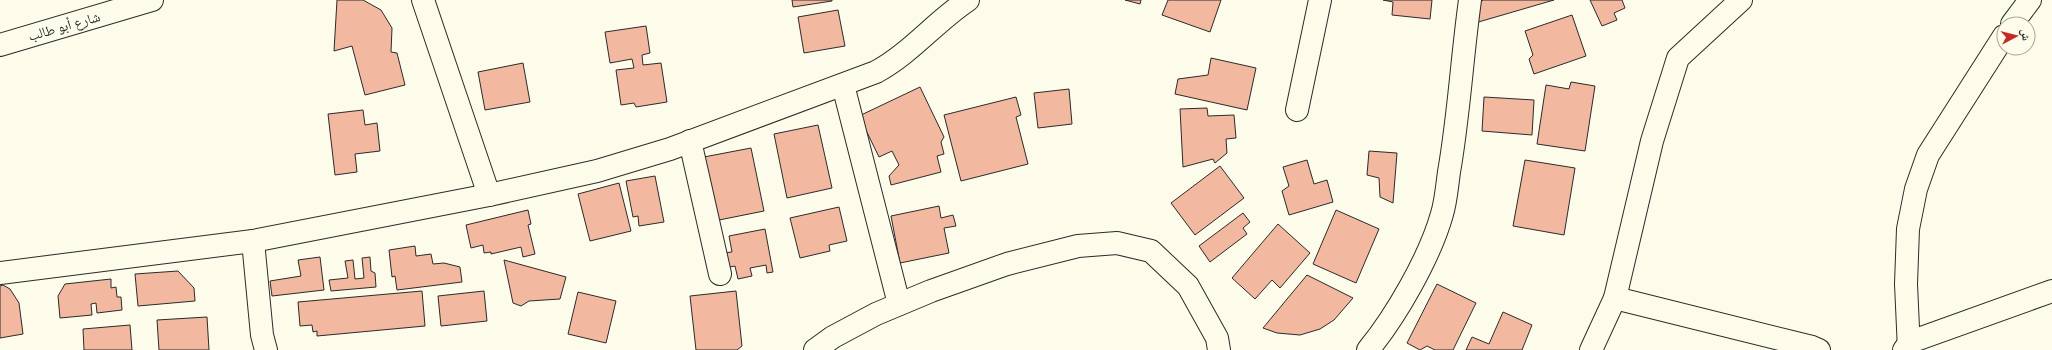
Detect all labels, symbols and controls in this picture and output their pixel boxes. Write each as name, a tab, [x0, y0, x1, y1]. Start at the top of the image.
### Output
street label: شارع أبو طالب	[26, 7, 102, 46]
north arrow	[1996, 16, 2036, 56]
text: ش	[2017, 28, 2034, 42]

